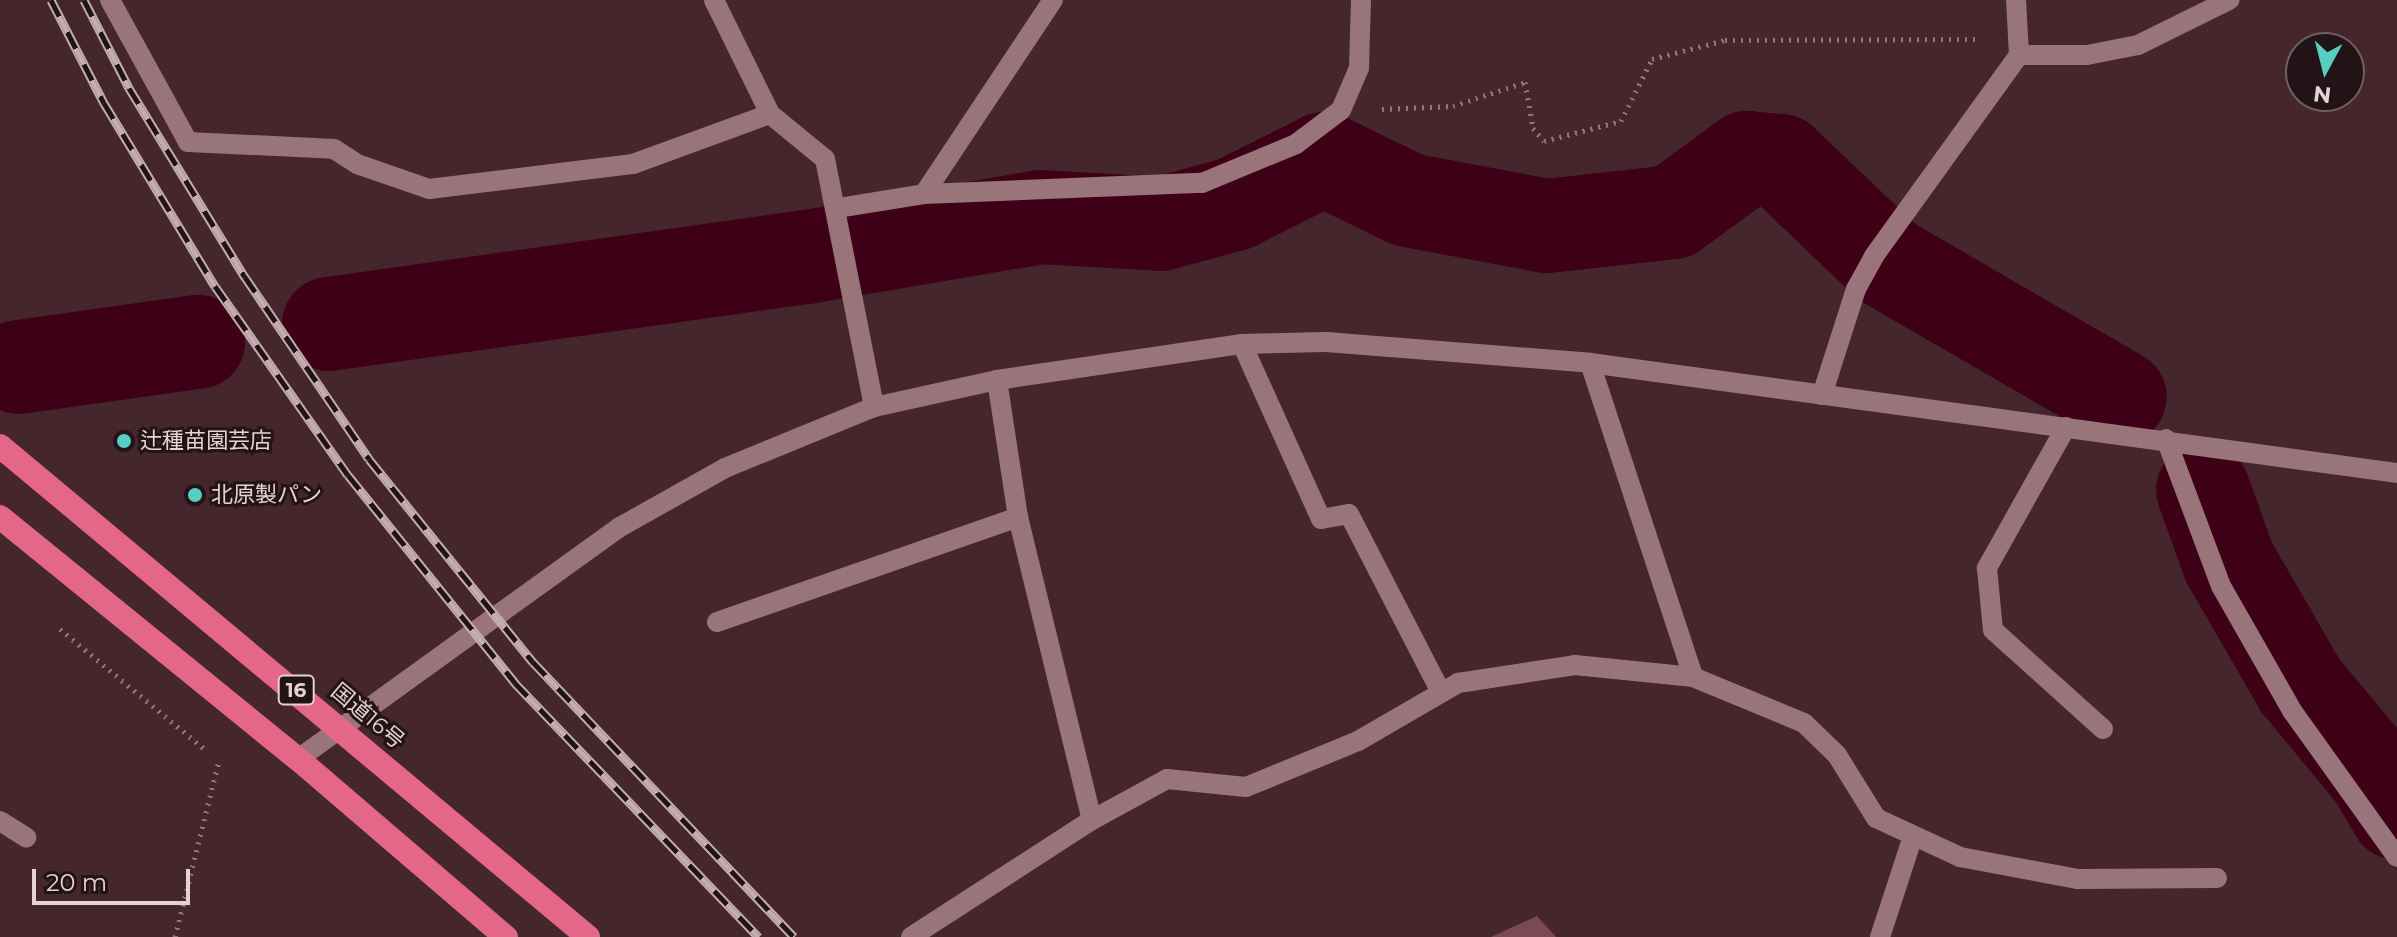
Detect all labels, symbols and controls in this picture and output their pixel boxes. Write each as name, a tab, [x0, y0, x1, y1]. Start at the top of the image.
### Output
north arrow	[2285, 32, 2365, 112]
text: N	[2312, 80, 2333, 109]
place label: 辻種苗園芸店	[140, 428, 272, 454]
marker: 辻種苗園芸店	[115, 432, 133, 450]
place label: 北原製パン	[211, 482, 321, 508]
marker: 北原製パン	[186, 486, 204, 504]
road number: 16	[276, 674, 316, 706]
street label: 国道16号	[326, 678, 410, 754]
scale bar	[36, 853, 194, 903]
text: 20 m	[46, 868, 107, 897]

